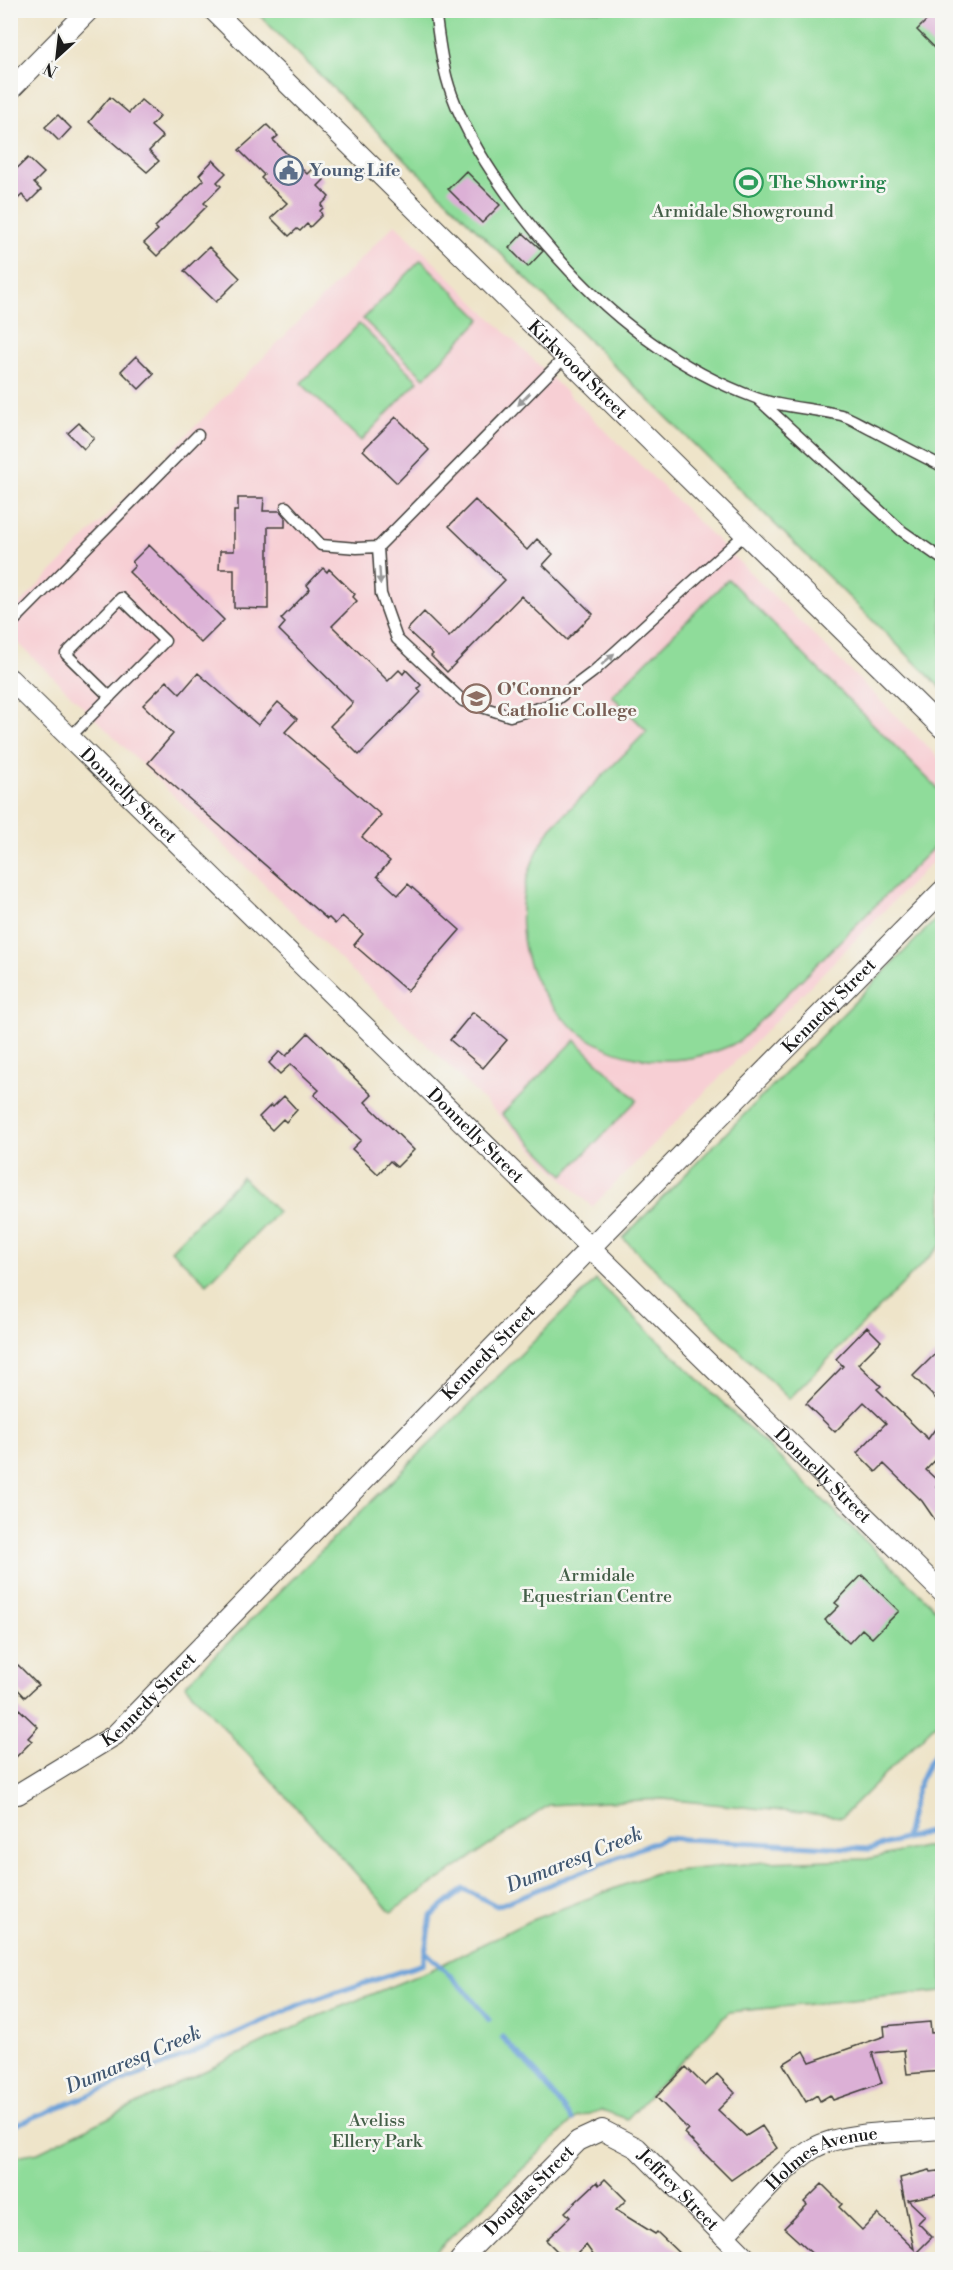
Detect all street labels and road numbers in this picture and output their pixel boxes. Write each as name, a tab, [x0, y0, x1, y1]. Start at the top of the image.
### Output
street label: Kirkwood Street	[523, 315, 633, 424]
street label: Donnelly Street	[75, 743, 182, 849]
street label: Kennedy Street	[777, 953, 882, 1059]
street label: Donnelly Street	[422, 1083, 529, 1189]
street label: Kennedy Street	[437, 1300, 541, 1405]
street label: Donnelly Street	[769, 1423, 876, 1529]
street label: Kennedy Street	[97, 1648, 201, 1752]
street label: Holmes Avenue	[761, 2122, 879, 2196]
street label: Douglas Street	[479, 2140, 580, 2241]
street label: Jeffrey Street	[632, 2143, 724, 2236]

